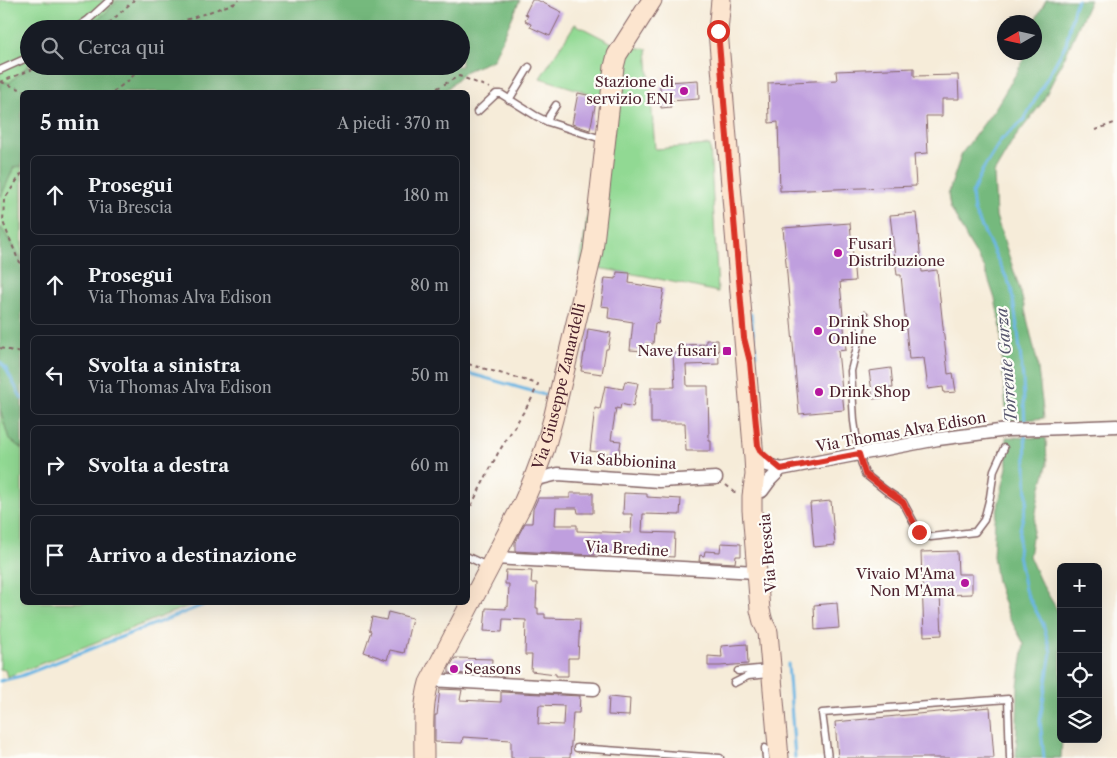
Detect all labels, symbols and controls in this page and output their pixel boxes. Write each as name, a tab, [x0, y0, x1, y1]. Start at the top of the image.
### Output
north arrow	[997, 15, 1042, 60]
search box	[20, 20, 470, 75]
route start	[707, 20, 730, 43]
icon: search	[38, 34, 66, 62]
text: Cerca qui	[78, 36, 165, 59]
place label: Stazione di servizio ENI	[586, 72, 674, 108]
marker: Stazione di servizio ENI	[678, 85, 690, 97]
text: 5 min	[40, 110, 100, 135]
text: A piedi · 370 m	[337, 113, 450, 133]
text: Prosegui	[88, 174, 173, 197]
icon: ahead	[41, 181, 69, 209]
text: 180 m	[403, 185, 449, 205]
text: Via Brescia	[88, 197, 172, 217]
place label: Fusari Distribuzione	[848, 234, 945, 270]
marker: Fusari Distribuzione	[832, 247, 844, 259]
text: Prosegui	[88, 264, 173, 287]
icon: ahead	[41, 271, 69, 299]
text: 80 m	[410, 275, 449, 295]
text: Via Thomas Alva Edison	[88, 287, 272, 307]
street label: Via Giuseppe Zanardelli	[527, 301, 589, 473]
water label: Torrente Garza	[991, 307, 1021, 423]
place label: Drink Shop Online	[828, 312, 910, 348]
marker: Drink Shop Online	[812, 325, 824, 337]
place label: Nave fusari	[637, 341, 717, 360]
marker: Nave fusari	[721, 345, 733, 357]
text: Svolta a sinistra	[88, 354, 241, 377]
icon: left	[41, 361, 69, 389]
text: 50 m	[411, 365, 449, 385]
text: Via Thomas Alva Edison	[88, 377, 272, 397]
place label: Drink Shop	[829, 382, 911, 401]
marker: Drink Shop	[813, 386, 825, 398]
street label: Via Thomas Alva Edison	[813, 407, 988, 456]
street label: Via Sabbionina	[568, 448, 677, 473]
icon: right	[41, 451, 69, 479]
text: Svolta a destra	[88, 454, 229, 477]
text: 60 m	[410, 455, 449, 475]
street label: Via Brescia	[755, 513, 780, 594]
route end	[908, 521, 931, 544]
street label: Via Bredine	[584, 537, 669, 560]
icon: arrive	[41, 541, 69, 569]
text: Arrivo a destinazione	[88, 544, 297, 567]
map controls	[1057, 563, 1102, 743]
button: +	[1057, 563, 1102, 608]
place label: Vivaio M'Ama Non M'Ama	[855, 564, 955, 600]
marker: Vivaio M'Ama Non M'Ama	[959, 577, 971, 589]
button: −	[1057, 608, 1102, 653]
button: locate	[1057, 653, 1102, 698]
place label: Seasons	[464, 659, 521, 678]
marker: Seasons	[448, 663, 460, 675]
button: layers	[1057, 698, 1102, 743]

